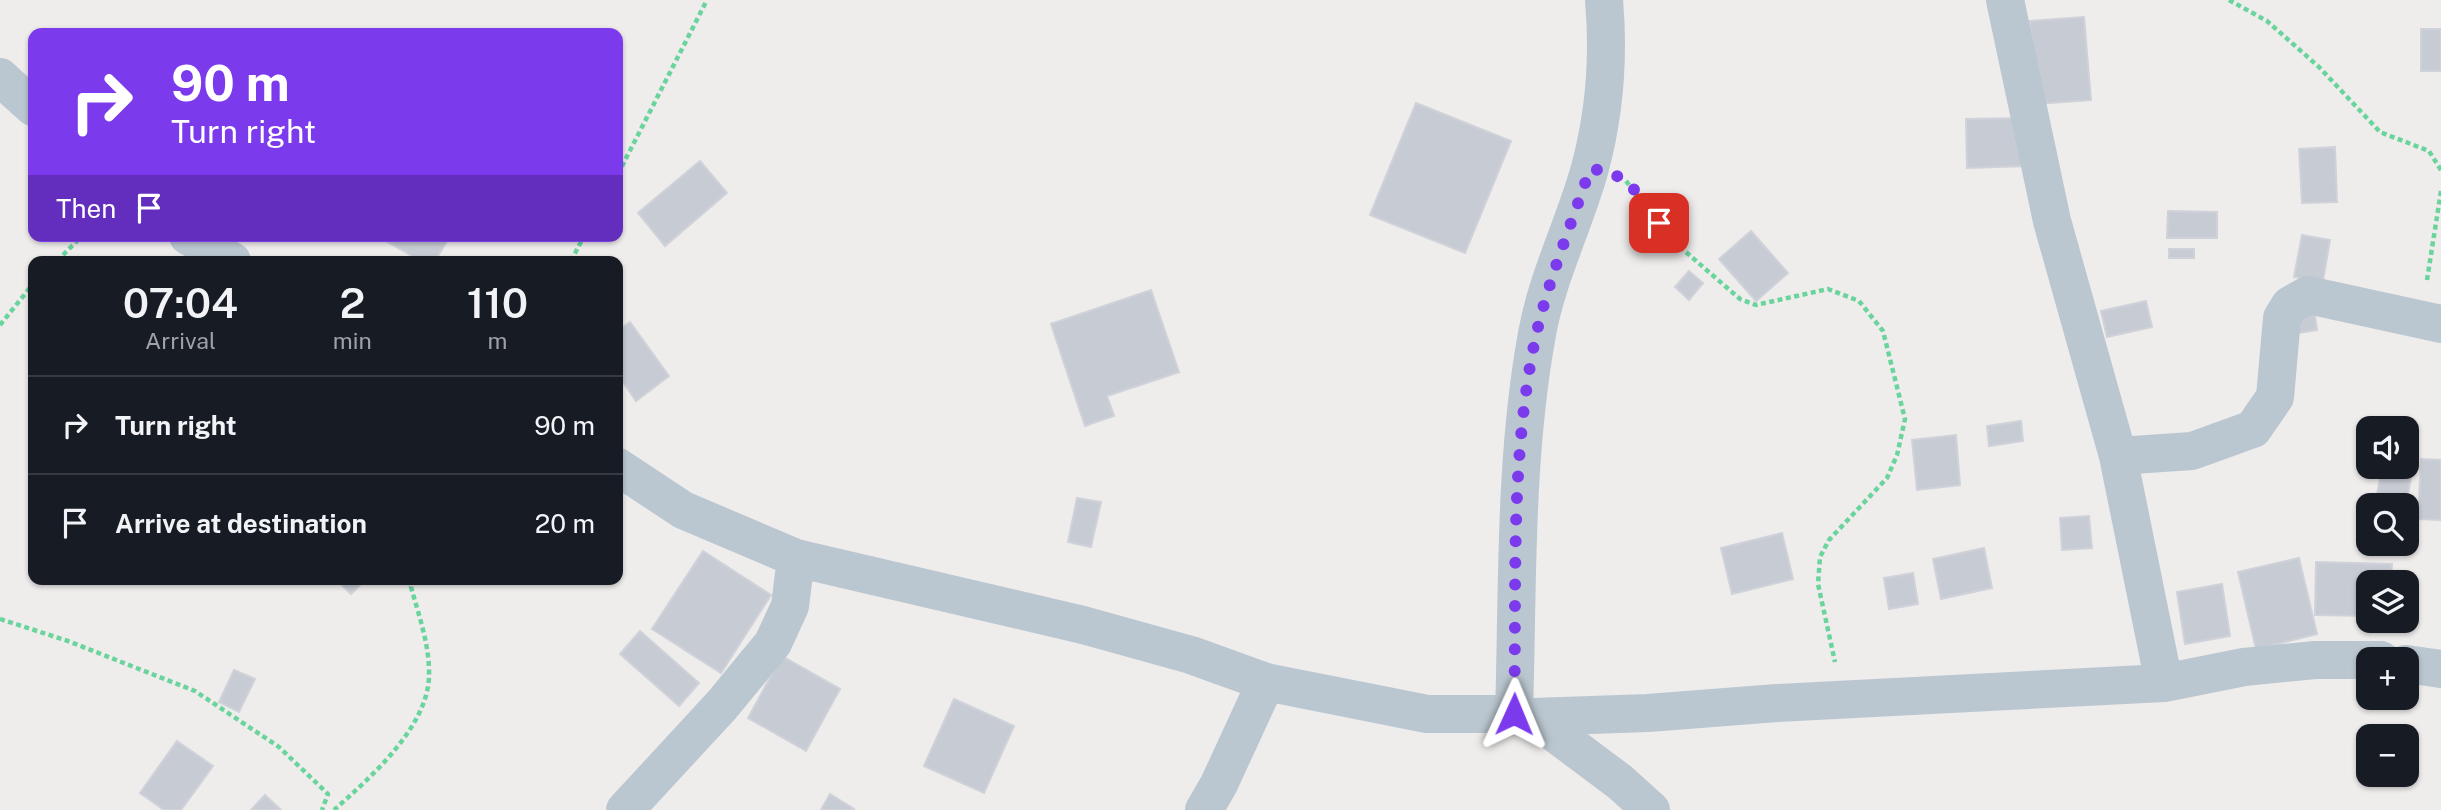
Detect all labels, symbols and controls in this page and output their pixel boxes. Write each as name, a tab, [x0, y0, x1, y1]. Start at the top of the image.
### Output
text: 90 m	[171, 54, 290, 112]
icon: right	[56, 56, 147, 147]
text: Turn right	[171, 113, 316, 150]
icon: arrive	[130, 189, 168, 227]
text: Then	[56, 193, 116, 224]
pin	[1629, 193, 1689, 253]
icon: arrive	[1640, 204, 1678, 242]
text: 07:04	[123, 278, 238, 327]
text: 2	[339, 278, 365, 327]
text: 110	[467, 278, 528, 327]
text: Arrival	[145, 327, 216, 354]
text: min	[333, 327, 372, 354]
text: m	[487, 327, 507, 354]
icon: right	[56, 406, 94, 444]
text: Turn right	[115, 410, 237, 441]
text: 90 m	[534, 410, 595, 441]
map controls	[2356, 416, 2419, 787]
button: sound	[2356, 416, 2419, 479]
button: search	[2356, 493, 2419, 556]
icon: arrive	[56, 504, 94, 542]
text: Arrive at destination	[115, 508, 367, 539]
text: 20 m	[535, 508, 595, 539]
button: layers	[2356, 570, 2419, 633]
button: +	[2356, 647, 2419, 710]
position arrow	[1477, 677, 1551, 751]
button: −	[2356, 724, 2419, 787]

